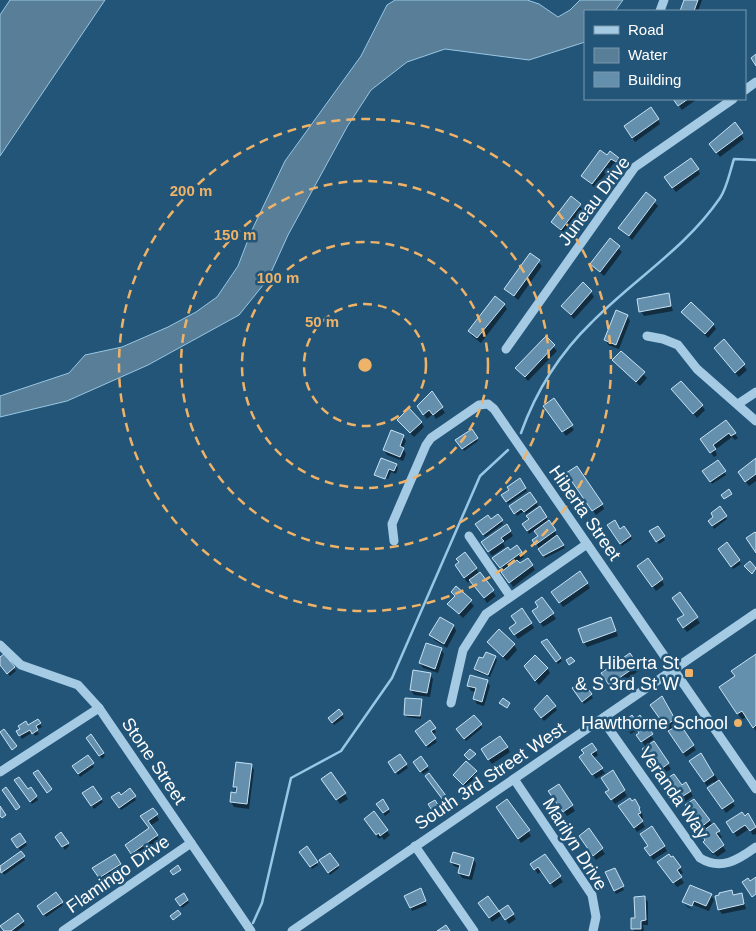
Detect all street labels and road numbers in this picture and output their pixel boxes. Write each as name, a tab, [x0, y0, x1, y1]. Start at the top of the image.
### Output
street label: Juneau Drive	[554, 153, 634, 249]
street label: Hiberta Street	[545, 462, 625, 564]
street label: Stone Street	[118, 714, 190, 808]
street label: South 3rd Street West	[411, 718, 569, 834]
street label: Veranda Way	[635, 743, 713, 843]
street label: Marilyn Drive	[539, 794, 611, 894]
street label: Flamingo Drive	[63, 831, 173, 917]

